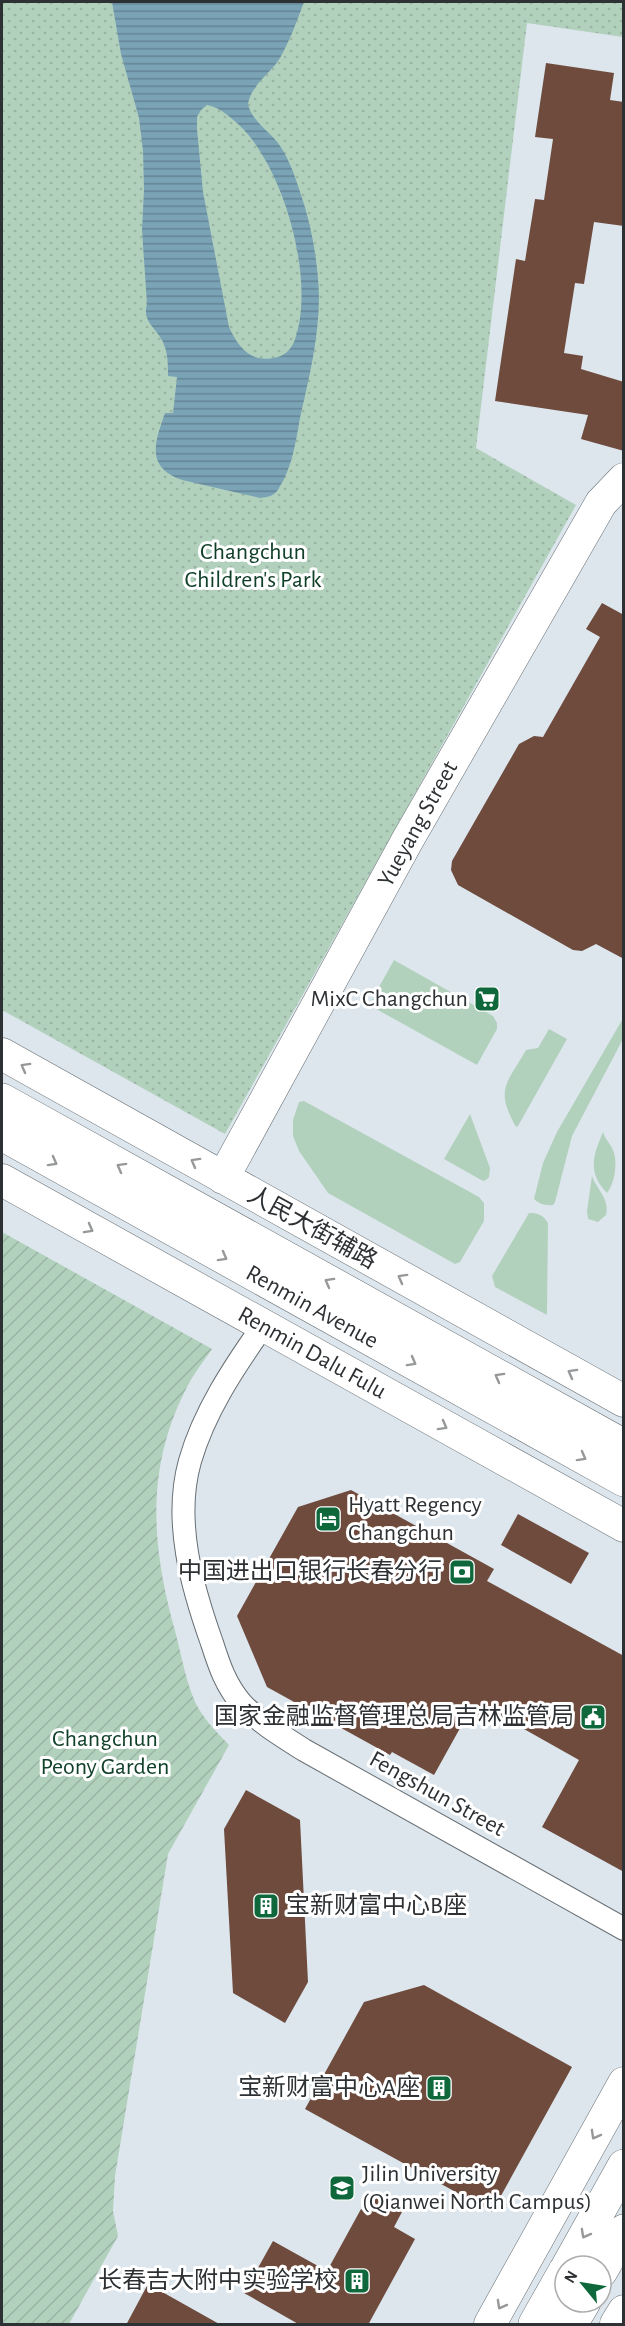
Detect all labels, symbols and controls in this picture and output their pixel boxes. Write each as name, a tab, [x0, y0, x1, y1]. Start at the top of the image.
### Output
park label: Changchun Children's Park	[184, 540, 322, 592]
street label: Yueyang Street	[374, 757, 463, 891]
supermarket icon: MixC Changchun	[472, 984, 502, 1014]
place label: MixC Changchun	[310, 987, 468, 1011]
one-way arrow	[21, 1063, 31, 1074]
one-way arrow	[46, 1155, 57, 1166]
one-way arrow	[191, 1158, 201, 1169]
one-way arrow	[117, 1163, 128, 1174]
street label: 人民大街辅路	[243, 1181, 382, 1273]
one-way arrow	[83, 1222, 93, 1233]
one-way arrow	[217, 1250, 227, 1261]
street label: Renmin Avenue	[242, 1261, 382, 1353]
one-way arrow	[398, 1273, 408, 1285]
one-way arrow	[324, 1278, 335, 1289]
street label: Renmin Dalu Fulu	[234, 1302, 390, 1404]
one-way arrow	[405, 1355, 416, 1366]
one-way arrow	[568, 1368, 579, 1380]
one-way arrow	[495, 1373, 505, 1384]
one-way arrow	[437, 1419, 447, 1430]
one-way arrow	[576, 1450, 586, 1461]
place label: Hyatt Regency Changchun	[348, 1493, 482, 1545]
hotel icon: Hyatt Regency Changchun	[313, 1504, 343, 1534]
bank icon: 中国进出口银行长春分行	[447, 1557, 477, 1587]
place label: 中国进出口银行长春分行	[178, 1558, 442, 1584]
public building icon: 国家金融监督管理总局吉林监管局	[578, 1702, 608, 1732]
place label: 国家金融监督管理总局吉林监管局	[214, 1703, 574, 1729]
park label: Changchun Peony Garden	[41, 1727, 169, 1779]
street label: Fengshun Street	[365, 1747, 509, 1841]
building icon: 宝新财富中心B座	[251, 1891, 281, 1921]
place label: 宝新财富中心B座	[286, 1892, 467, 1918]
building icon: 宝新财富中心A座	[424, 2073, 454, 2103]
place label: 宝新财富中心A座	[238, 2074, 420, 2100]
one-way arrow	[591, 2128, 602, 2139]
place label: Jilin University (Qianwei North Campus)	[362, 2162, 592, 2214]
school or university icon: Jilin University (Qianwei North Campus)	[327, 2173, 357, 2203]
one-way arrow	[581, 2228, 592, 2238]
north arrow	[553, 2254, 613, 2314]
building icon: 长春吉大附中实验学校	[342, 2266, 372, 2296]
place label: 长春吉大附中实验学校	[98, 2267, 338, 2293]
text: N	[561, 2268, 581, 2286]
one-way arrow	[496, 2299, 508, 2309]

